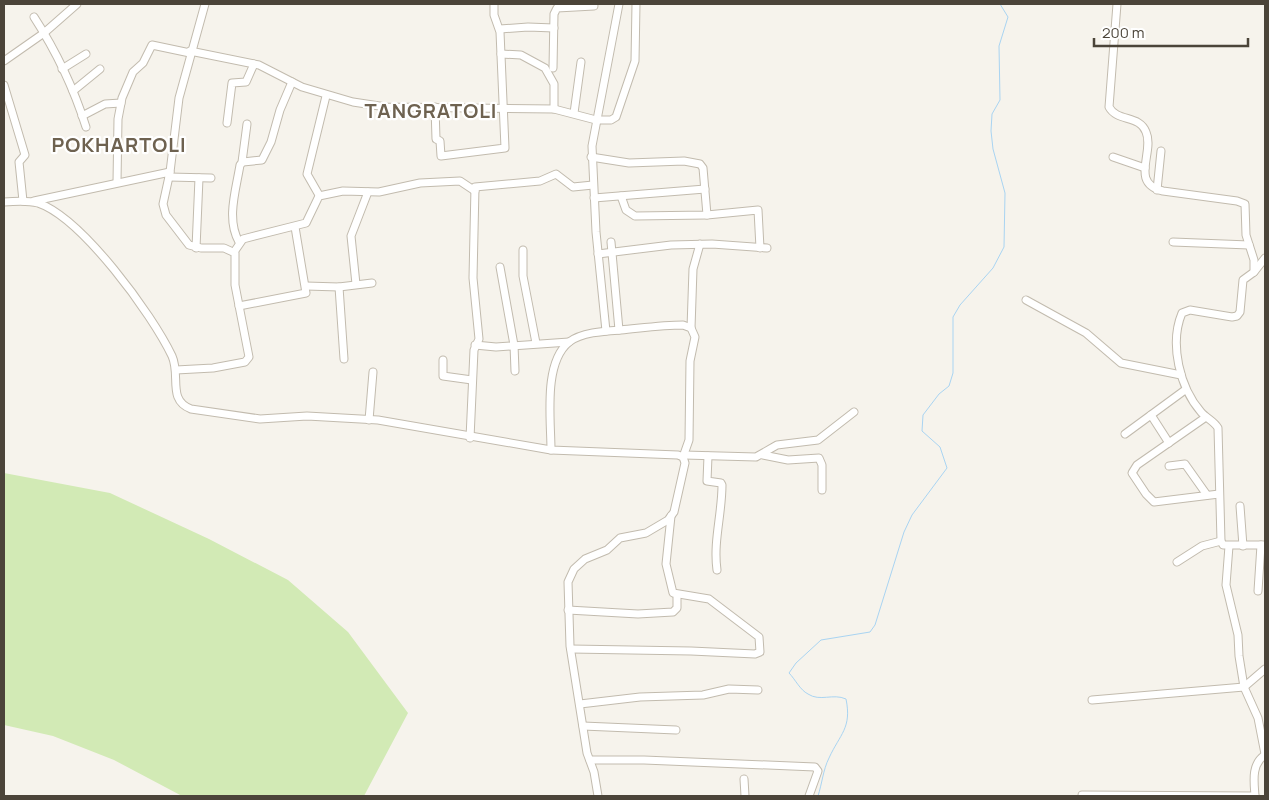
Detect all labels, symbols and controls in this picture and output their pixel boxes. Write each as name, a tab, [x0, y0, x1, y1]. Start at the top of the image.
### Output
scale bar	[1094, 15, 1248, 47]
text: 200 m	[1102, 22, 1145, 43]
district label: TANGRATOLI	[365, 97, 497, 124]
district label: POKHARTOLI	[51, 131, 187, 158]

